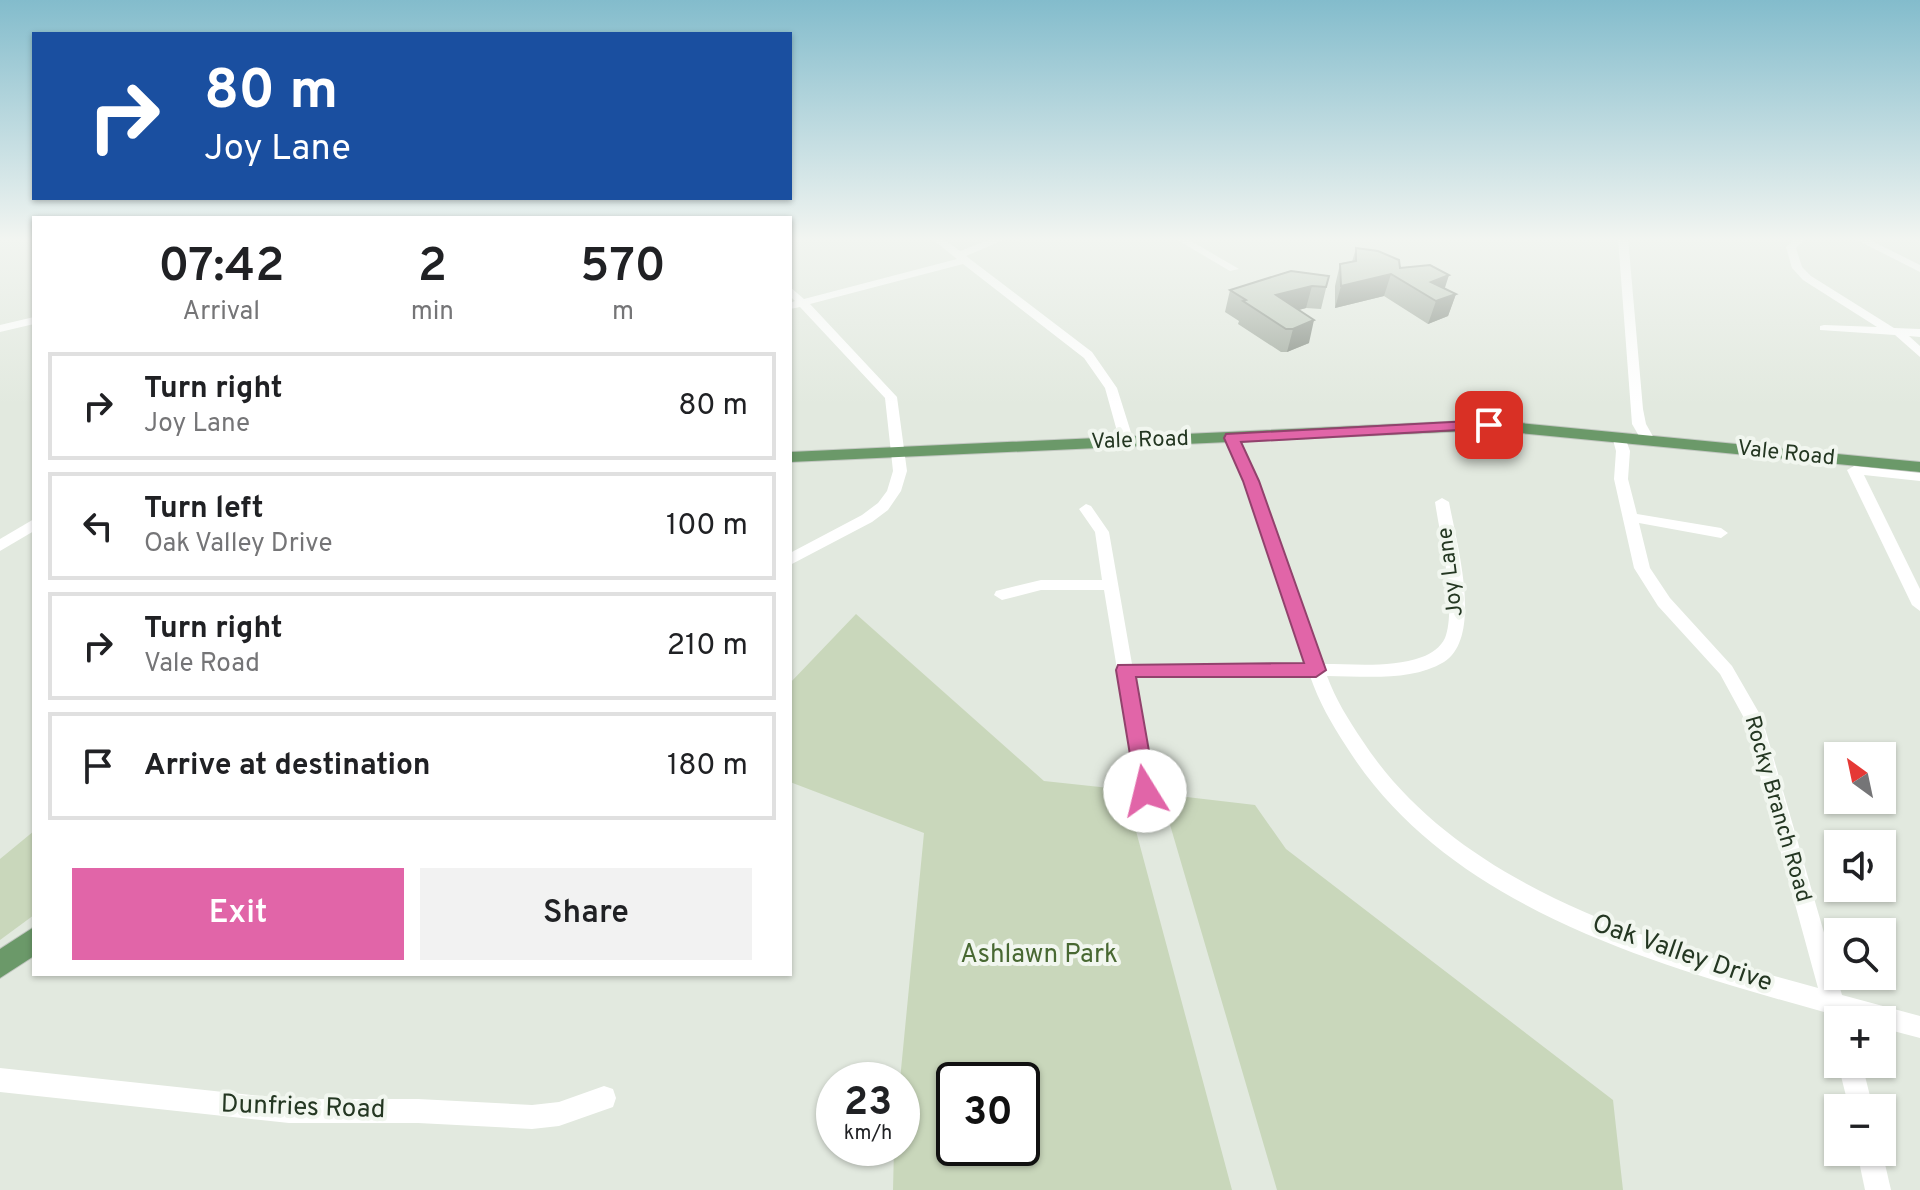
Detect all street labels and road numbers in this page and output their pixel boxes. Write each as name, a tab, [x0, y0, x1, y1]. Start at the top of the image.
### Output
street label: Vale Road	[1091, 426, 1189, 456]
street label: Vale Road	[1736, 435, 1836, 473]
street label: Joy Lane	[1432, 526, 1470, 618]
street label: Rocky Branch Road	[1737, 713, 1817, 905]
street label: Oak Valley Drive	[1588, 908, 1776, 1000]
street label: Dunfries Road	[220, 1089, 386, 1127]

